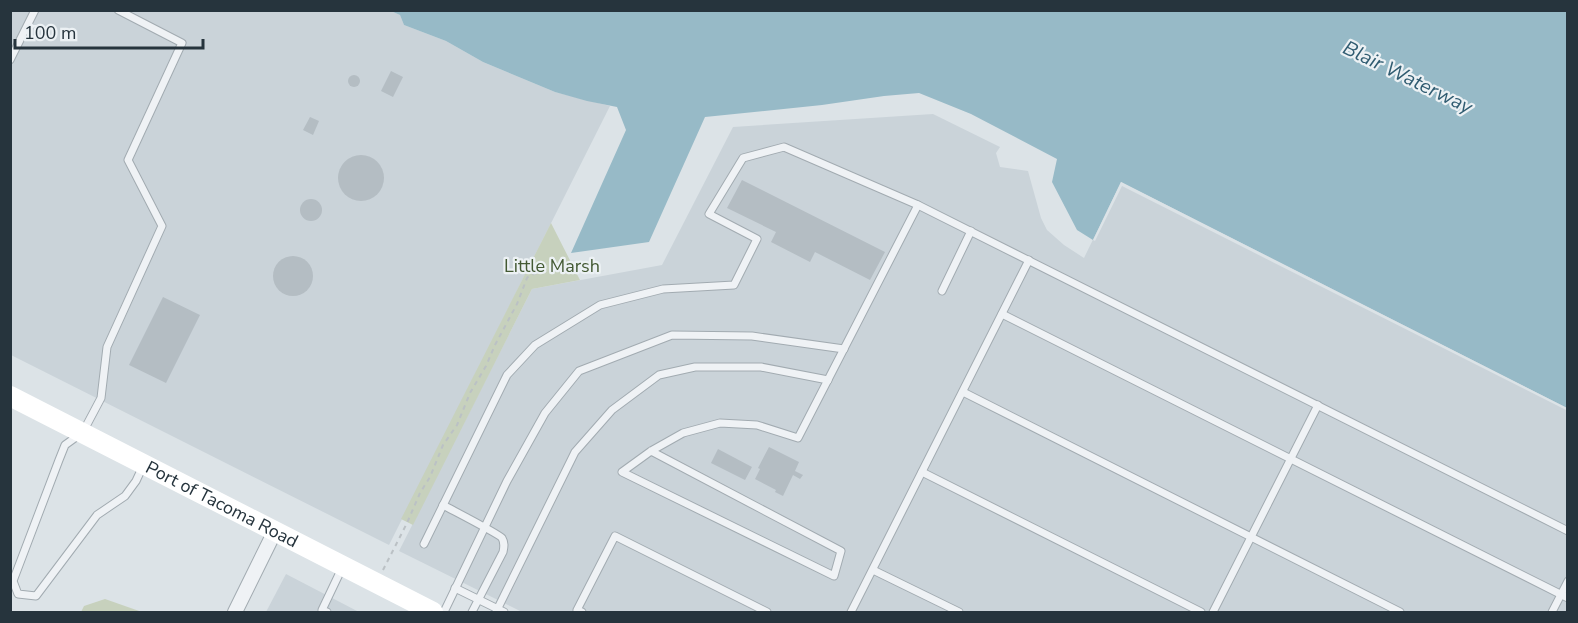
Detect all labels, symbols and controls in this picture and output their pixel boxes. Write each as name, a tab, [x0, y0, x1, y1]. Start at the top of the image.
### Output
scale bar	[15, 12, 202, 50]
text: 100 m	[24, 21, 76, 45]
water label: Blair Waterway	[1338, 34, 1478, 121]
park label: Little Marsh	[504, 254, 600, 278]
street label: Port of Tacoma Road	[142, 455, 302, 553]

